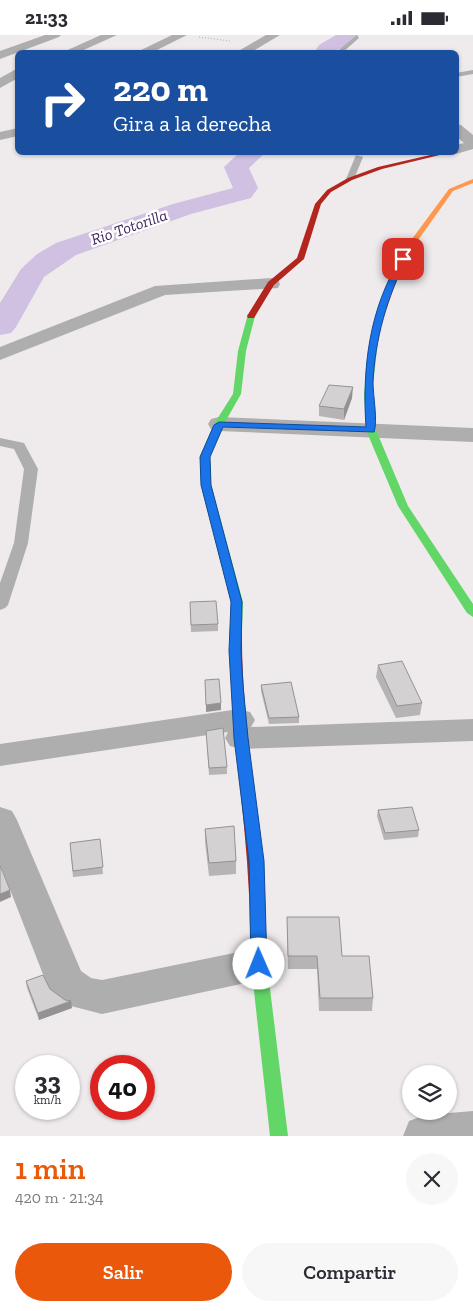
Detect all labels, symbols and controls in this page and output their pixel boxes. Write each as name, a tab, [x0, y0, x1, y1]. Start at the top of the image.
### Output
text: 21:33	[25, 6, 68, 29]
text: 220 m	[113, 68, 208, 110]
icon: right	[30, 70, 95, 135]
text: Gira a la derecha	[113, 110, 271, 137]
water label: Rio Totorilla	[88, 205, 170, 249]
pin	[382, 238, 424, 280]
icon: arrive	[389, 245, 417, 273]
position arrow	[232, 937, 284, 989]
speed limit sign: 40	[90, 1055, 155, 1120]
map controls	[402, 1065, 457, 1120]
button: layers	[402, 1065, 457, 1120]
text: 33	[34, 1066, 61, 1096]
text: km/h	[34, 1093, 61, 1107]
text: 1 min	[15, 1151, 85, 1187]
button: close	[406, 1153, 458, 1205]
text: 420 m · 21:34	[15, 1188, 104, 1207]
button: Salir	[15, 1243, 232, 1301]
button: Compartir	[242, 1243, 458, 1301]

